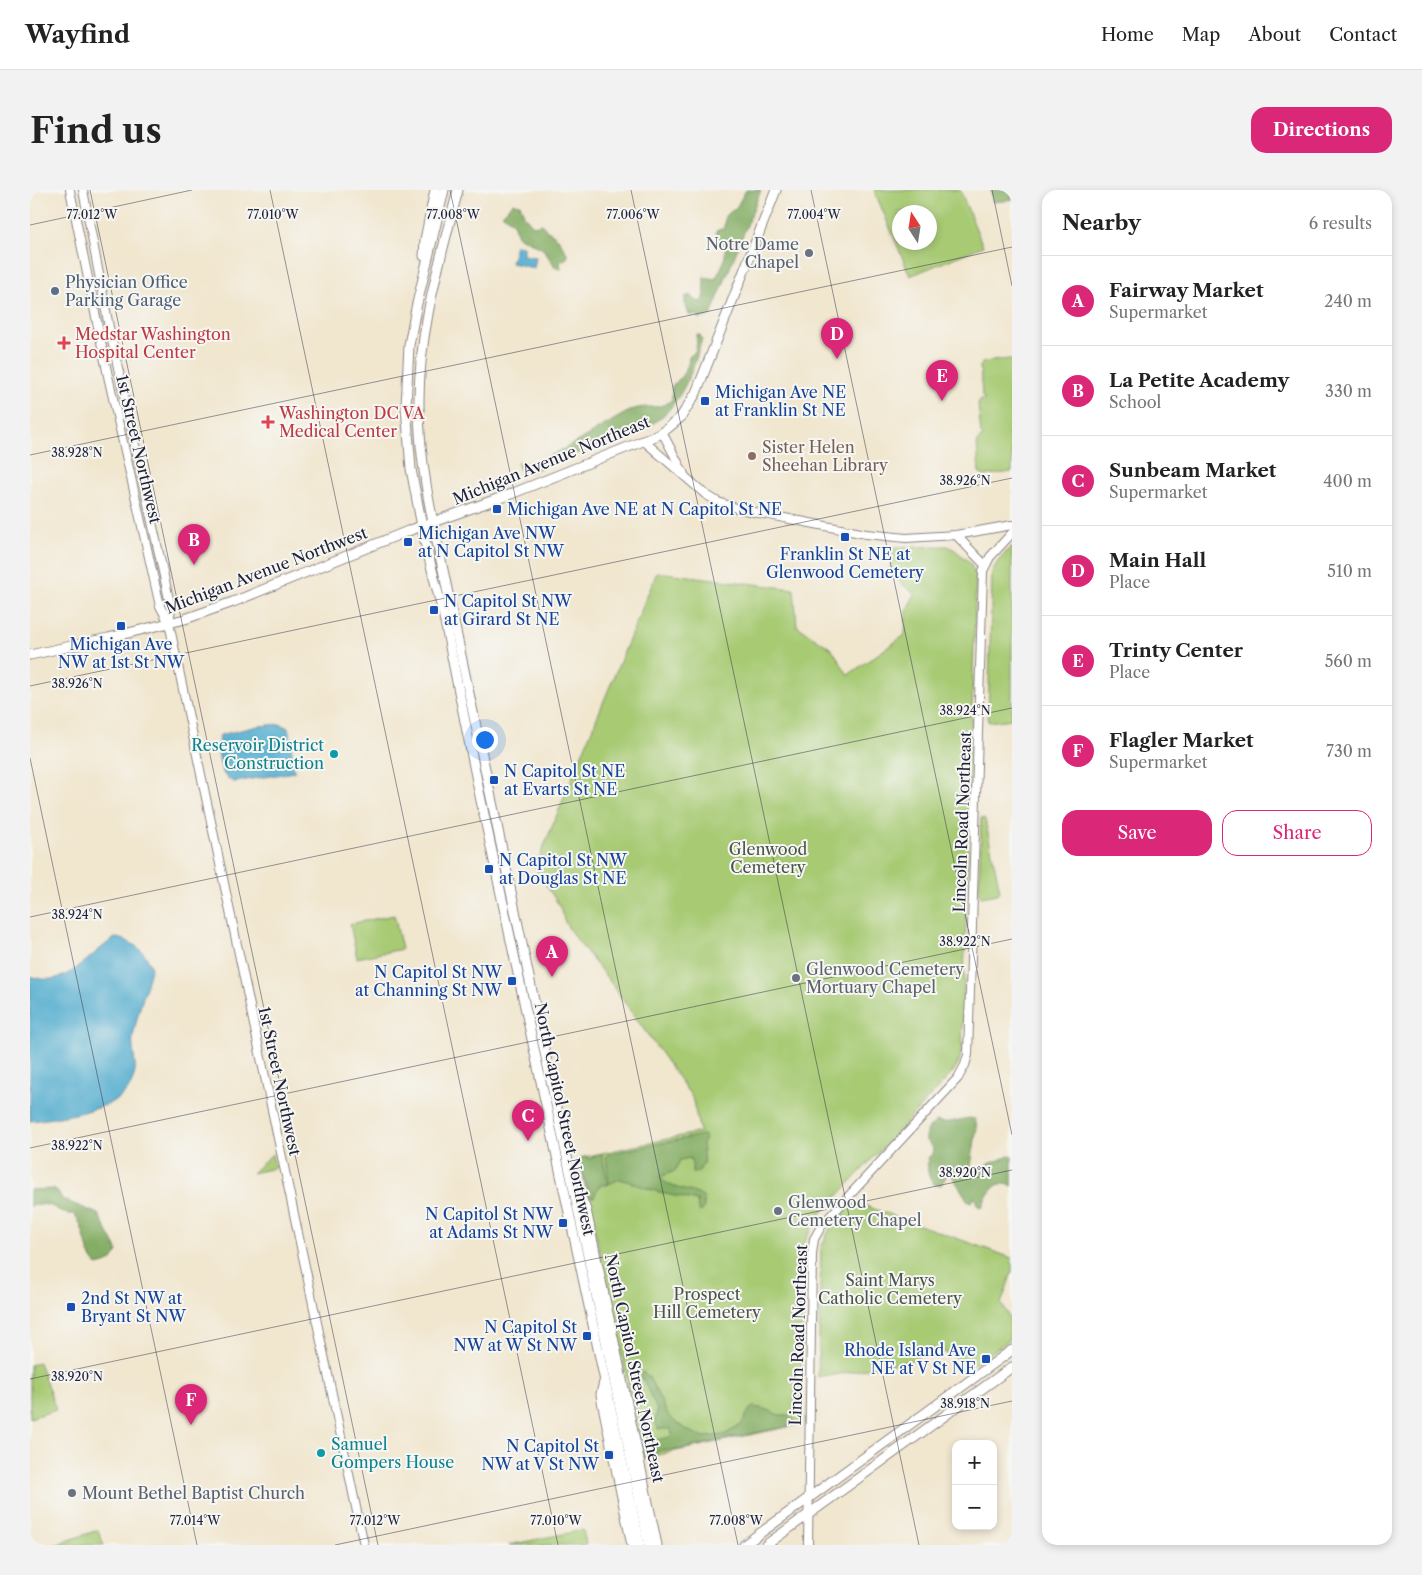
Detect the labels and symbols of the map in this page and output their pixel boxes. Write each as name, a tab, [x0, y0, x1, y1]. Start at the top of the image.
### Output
north arrow	[892, 205, 937, 250]
text: 77.012°W	[67, 207, 118, 222]
text: 77.010°W	[247, 207, 300, 222]
text: 77.008°W	[426, 207, 481, 222]
text: 77.006°W	[606, 207, 660, 222]
text: 77.004°W	[787, 207, 842, 222]
place label: Notre Dame Chapel	[706, 234, 799, 272]
marker: Notre Dame Chapel	[803, 247, 815, 259]
place label: Physician Office Parking Garage	[65, 272, 188, 310]
marker: Physician Office Parking Garage	[49, 285, 61, 297]
pin: D	[821, 318, 853, 359]
place label: Medstar Washington Hospital Center	[75, 324, 231, 362]
marker: Medstar Washington Hospital Center	[57, 336, 71, 350]
pin: E	[926, 360, 958, 401]
street label: 1st Street Northwest	[112, 373, 166, 526]
place label: Michigan Ave NE at Franklin St NE	[715, 382, 846, 420]
marker: Michigan Ave NE at Franklin St NE	[699, 395, 711, 407]
place label: Washington DC VA Medical Center	[278, 403, 426, 441]
street label: Michigan Avenue Northeast	[450, 411, 653, 509]
marker: Washington DC VA Medical Center	[261, 415, 275, 429]
place label: Sister Helen Sheehan Library	[762, 437, 889, 475]
text: 38.928°N	[51, 445, 103, 460]
marker: Sister Helen Sheehan Library	[746, 450, 758, 462]
text: 38.926°N	[939, 473, 991, 488]
place label: Michigan Ave NE at N Capitol St NE	[507, 499, 782, 519]
marker: Michigan Ave NE at N Capitol St NE	[491, 503, 503, 515]
street label: Michigan Avenue Northwest	[162, 522, 370, 618]
place label: Michigan Ave NW at N Capitol St NW	[418, 523, 565, 561]
pin: B	[178, 524, 210, 565]
marker: Franklin St NE at Glenwood Cemetery	[839, 531, 851, 543]
marker: Michigan Ave NW at N Capitol St NW	[402, 536, 414, 548]
place label: Franklin St NE at Glenwood Cemetery	[766, 544, 925, 582]
place label: N Capitol St NW at Girard St NE	[444, 591, 572, 629]
marker: N Capitol St NW at Girard St NE	[428, 604, 440, 616]
marker: Michigan Ave NW at 1st St NW	[115, 620, 127, 632]
place label: Michigan Ave NW at 1st St NW	[58, 634, 185, 672]
text: 38.926°N	[51, 676, 103, 691]
text: 38.924°N	[939, 703, 991, 718]
your location	[472, 727, 498, 753]
street label: Lincoln Road Northeast	[949, 731, 975, 913]
place label: Reservoir District Construction	[191, 735, 324, 773]
marker: Reservoir District Construction	[328, 748, 340, 760]
place label: N Capitol St NE at Evarts St NE	[504, 761, 625, 799]
marker: N Capitol St NE at Evarts St NE	[488, 774, 500, 786]
park label: Glenwood Cemetery	[729, 839, 807, 877]
place label: N Capitol St NW at Douglas St NE	[499, 850, 627, 888]
marker: N Capitol St NW at Douglas St NE	[483, 863, 495, 875]
text: 38.924°N	[51, 907, 103, 922]
text: 38.922°N	[939, 934, 991, 949]
pin: A	[536, 936, 568, 977]
place label: Glenwood Cemetery Mortuary Chapel	[806, 959, 965, 997]
place label: N Capitol St NW at Channing St NW	[355, 962, 502, 1000]
marker: Glenwood Cemetery Mortuary Chapel	[790, 972, 802, 984]
marker: N Capitol St NW at Channing St NW	[506, 975, 518, 987]
street label: North Capitol Street Northwest	[530, 1001, 600, 1238]
street label: 1st Street Northwest	[254, 1005, 306, 1158]
pin: C	[512, 1100, 544, 1141]
text: 38.922°N	[51, 1138, 103, 1153]
text: 38.920°N	[939, 1165, 991, 1180]
place label: Glenwood Cemetery Chapel	[788, 1192, 922, 1230]
place label: N Capitol St NW at Adams St NW	[425, 1204, 553, 1242]
marker: Glenwood Cemetery Chapel	[772, 1205, 784, 1217]
marker: N Capitol St NW at Adams St NW	[557, 1217, 569, 1229]
street label: Lincoln Road Northeast	[785, 1244, 811, 1426]
street label: North Capitol Street Northeast	[601, 1252, 669, 1485]
park label: Saint Marys Catholic Cemetery	[818, 1270, 963, 1308]
park label: Prospect Hill Cemetery	[653, 1284, 762, 1322]
place label: 2nd St NW at Bryant St NW	[81, 1288, 186, 1326]
marker: 2nd St NW at Bryant St NW	[65, 1301, 77, 1313]
place label: N Capitol St NW at W St NW	[454, 1317, 577, 1355]
marker: N Capitol St NW at W St NW	[581, 1330, 593, 1342]
place label: Rhode Island Ave NE at V St NE	[844, 1340, 976, 1378]
marker: Rhode Island Ave NE at V St NE	[980, 1353, 992, 1365]
text: 38.920°N	[51, 1369, 103, 1384]
pin: F	[175, 1384, 207, 1425]
text: 38.918°N	[940, 1396, 990, 1411]
place label: Samuel Gompers House	[331, 1434, 454, 1472]
place label: N Capitol St NW at V St NW	[481, 1436, 599, 1474]
marker: Samuel Gompers House	[315, 1447, 327, 1459]
marker: N Capitol St NW at V St NW	[603, 1449, 615, 1461]
place label: Mount Bethel Baptist Church	[82, 1483, 305, 1503]
marker: Mount Bethel Baptist Church	[66, 1487, 78, 1499]
text: 77.014°W	[170, 1513, 221, 1528]
text: 77.012°W	[350, 1513, 401, 1528]
text: 77.010°W	[530, 1513, 583, 1528]
text: 77.008°W	[709, 1513, 764, 1528]

